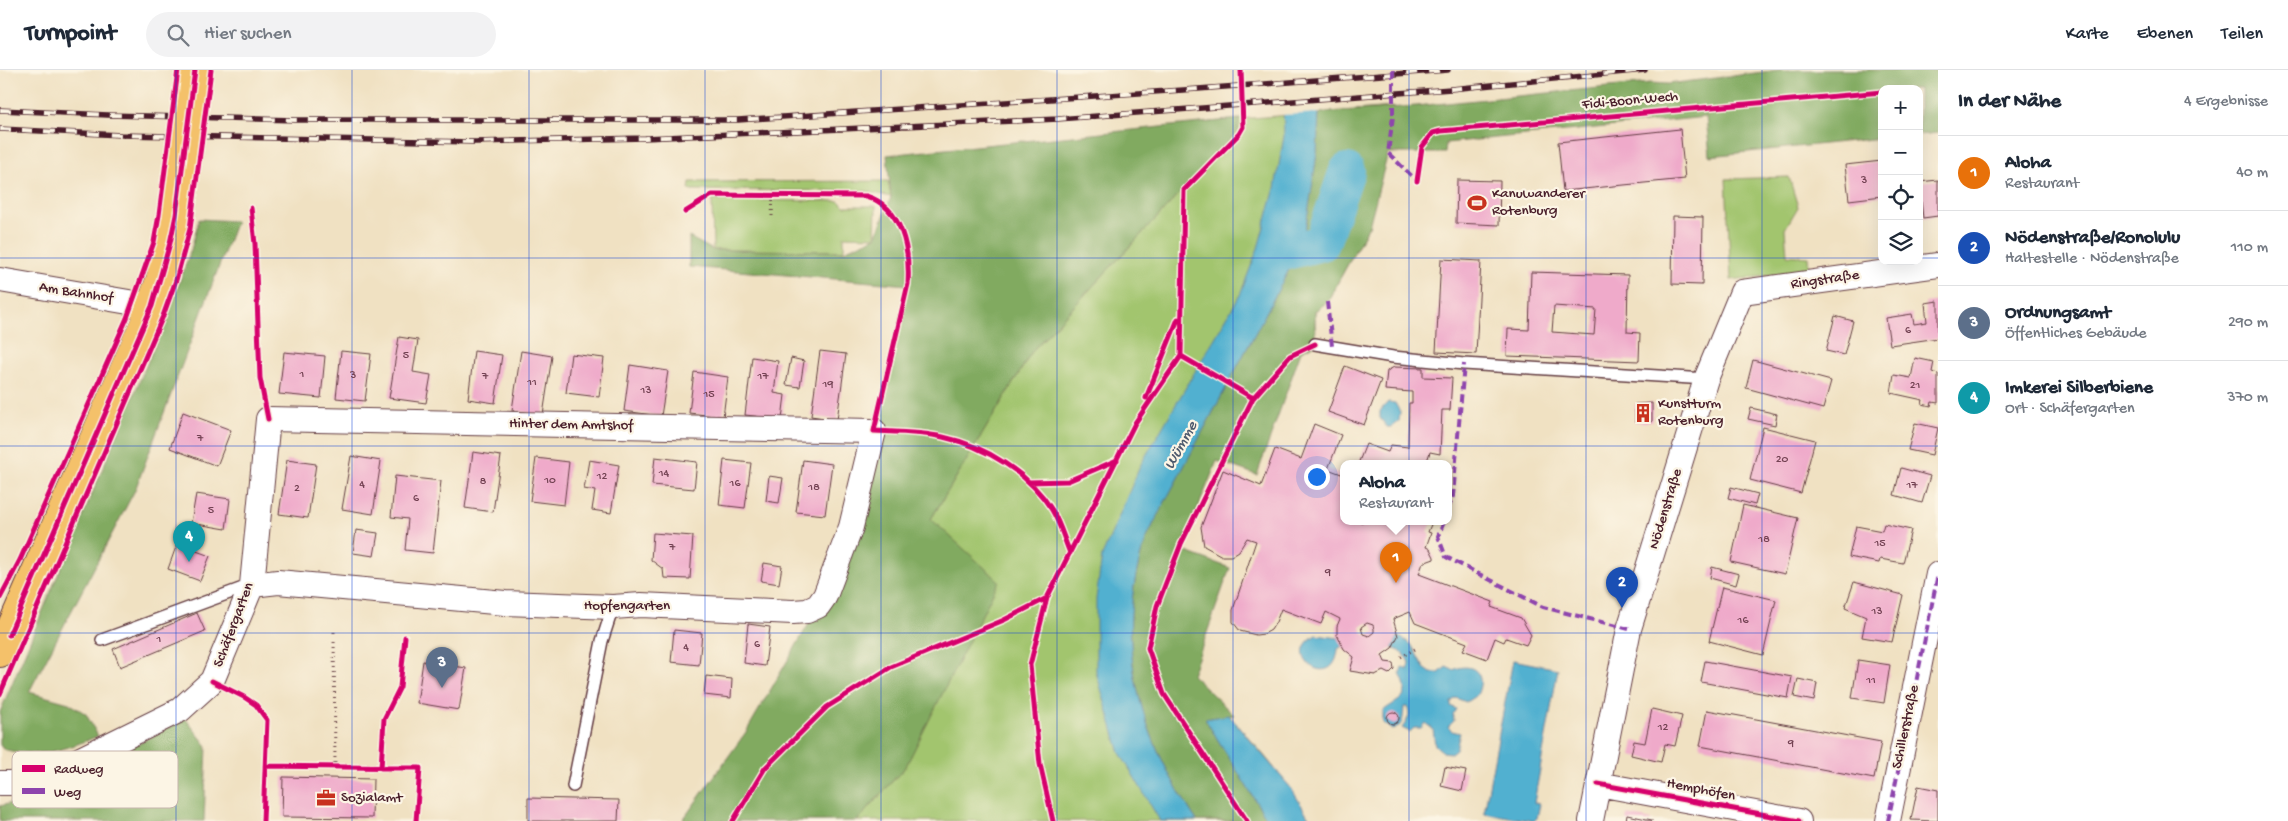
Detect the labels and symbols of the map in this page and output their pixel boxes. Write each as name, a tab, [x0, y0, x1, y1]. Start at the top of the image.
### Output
street label: Fidi-Boon-Wech	[1580, 88, 1679, 114]
house number: 3	[1860, 174, 1867, 188]
place label: Kanuwanderer Rotenburg	[1492, 185, 1586, 220]
sports icon: Kanuwanderer Rotenburg	[1466, 192, 1488, 214]
street label: Ringstraße	[1790, 266, 1861, 294]
street label: Am Bahnhof	[38, 278, 116, 308]
house number: 6	[1905, 324, 1912, 338]
house number: 5	[403, 349, 409, 363]
house number: 1	[299, 368, 305, 382]
house number: 3	[349, 369, 356, 383]
house number: 7	[481, 370, 489, 384]
house number: 17	[756, 370, 769, 384]
house number: 11	[526, 376, 537, 390]
house number: 19	[822, 378, 833, 392]
house number: 21	[1910, 379, 1921, 393]
house number: 13	[639, 384, 652, 398]
house number: 15	[702, 388, 715, 402]
place label: Kunstturm Rotenburg	[1658, 395, 1723, 430]
building icon: Kunstturm Rotenburg	[1632, 402, 1654, 424]
street label: Hinter dem Amtshof	[509, 415, 635, 435]
water label: Wümme	[1161, 418, 1203, 473]
house number: 7	[196, 432, 204, 446]
house number: 20	[1776, 453, 1789, 467]
your location	[1304, 464, 1330, 490]
street label: Nödenstraße	[1645, 466, 1687, 552]
house number: 14	[658, 467, 670, 481]
house number: 12	[596, 470, 607, 484]
house number: 10	[543, 474, 556, 488]
house number: 8	[480, 475, 487, 489]
house number: 16	[729, 477, 741, 491]
house number: 4	[359, 478, 365, 492]
house number: 17	[1905, 479, 1918, 493]
house number: 18	[807, 481, 820, 495]
house number: 2	[294, 482, 300, 496]
house number: 6	[413, 492, 420, 506]
house number: 5	[208, 504, 214, 518]
pin: 4	[173, 521, 205, 562]
house number: 18	[1757, 533, 1770, 547]
house number: 15	[1873, 537, 1886, 551]
house number: 7	[668, 541, 676, 555]
pin: 1	[1380, 542, 1412, 583]
house number: 9	[1324, 566, 1331, 580]
pin: 2	[1606, 567, 1638, 608]
street label: Schäfergarten	[210, 580, 258, 670]
street label: Hopfengarten	[584, 597, 670, 615]
house number: 13	[1870, 605, 1883, 619]
house number: 16	[1737, 614, 1749, 628]
house number: 1	[156, 633, 162, 647]
house number: 6	[754, 638, 761, 652]
house number: 4	[683, 641, 689, 655]
pin: 3	[426, 647, 458, 688]
house number: 11	[1865, 674, 1876, 688]
street label: Schillerstraße	[1888, 683, 1924, 771]
house number: 12	[1657, 721, 1668, 735]
house number: 9	[1787, 737, 1794, 751]
legend	[12, 751, 178, 808]
text: Radweg	[54, 762, 103, 779]
street label: Hemphöfen	[1665, 775, 1737, 805]
text: Weg	[54, 785, 81, 802]
office icon: Sozialamt	[315, 787, 337, 809]
place label: Sozialamt	[341, 789, 404, 807]

